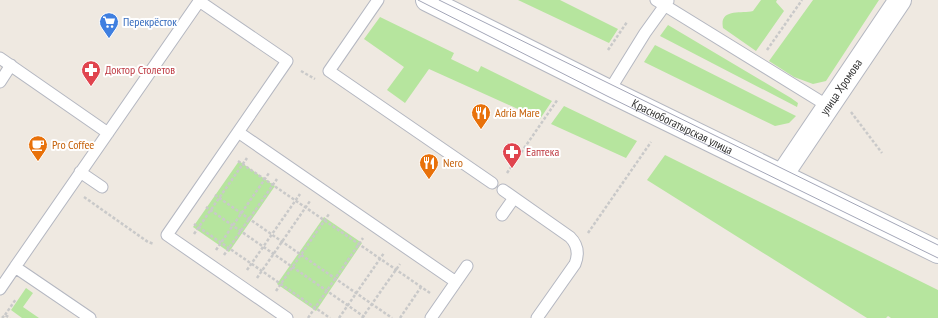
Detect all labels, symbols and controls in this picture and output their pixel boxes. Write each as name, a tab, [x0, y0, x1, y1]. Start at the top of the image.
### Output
supermarket icon: Перекрёсток	[98, 11, 120, 39]
place label: Перекрёсток	[123, 14, 177, 29]
street label: улица Хромова	[817, 56, 865, 118]
pharmacy icon: Доктор Столетов	[80, 59, 102, 87]
place label: Доктор Столетов	[105, 62, 175, 77]
street label: Краснобогатырская улица	[630, 95, 736, 157]
restaurant icon: Adria Mare	[470, 102, 492, 130]
place label: Adria Mare	[495, 105, 540, 120]
cafe icon: Pro Coffee	[27, 134, 49, 162]
place label: Pro Coffee	[52, 137, 94, 152]
pharmacy icon: Еаптека	[501, 141, 523, 169]
place label: Еаптека	[526, 144, 559, 159]
restaurant icon: Nero	[418, 152, 440, 180]
place label: Nero	[443, 155, 463, 170]

